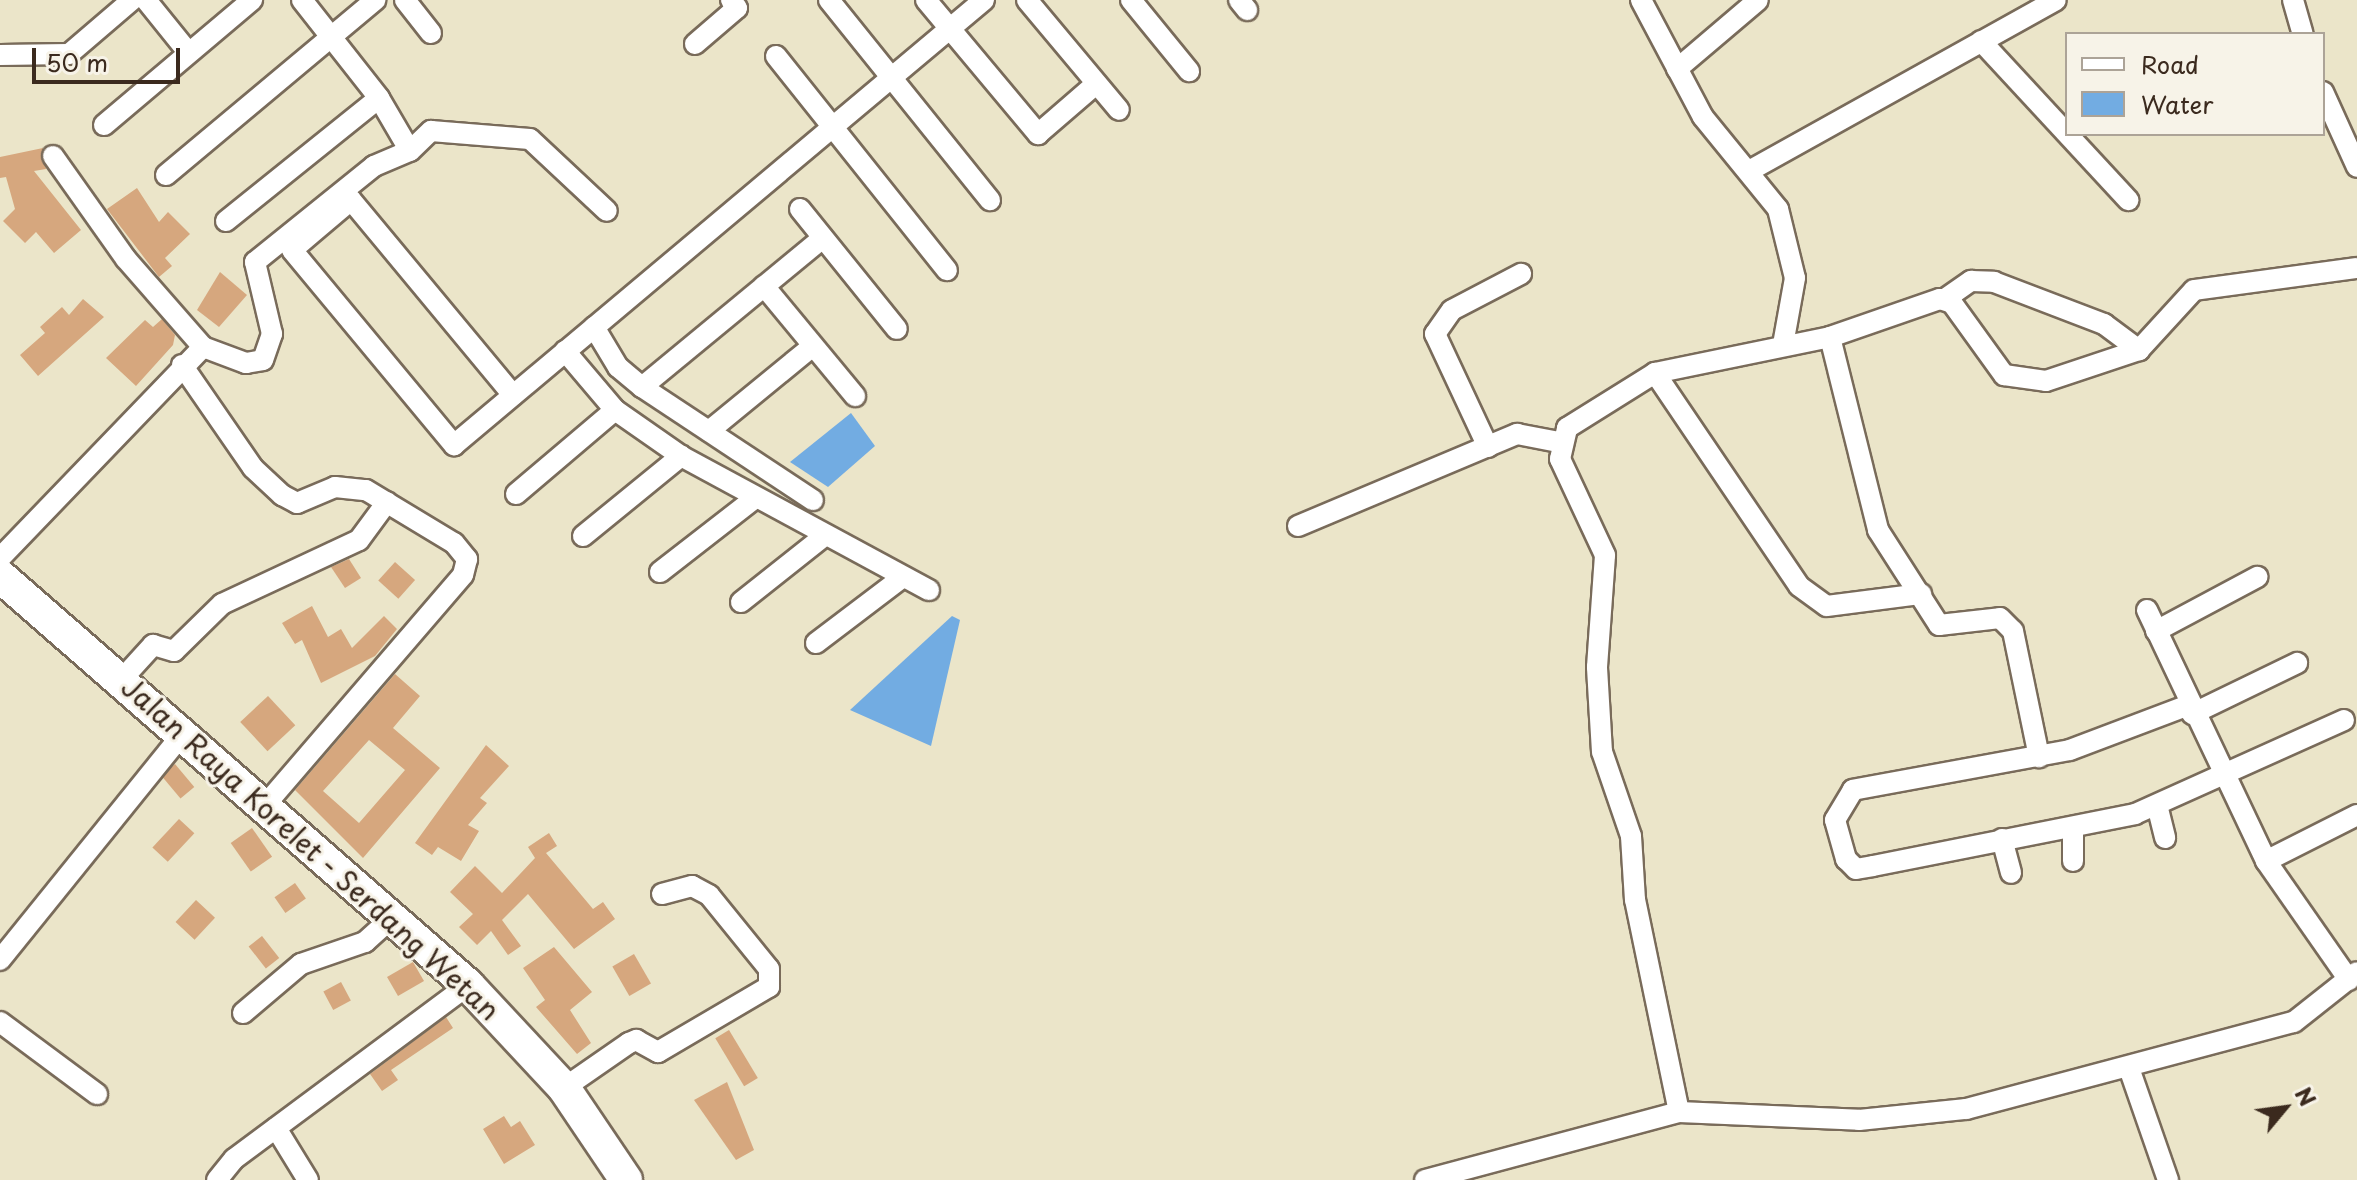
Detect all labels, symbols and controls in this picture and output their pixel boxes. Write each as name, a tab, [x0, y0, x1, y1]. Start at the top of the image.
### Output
scale bar	[36, 32, 184, 82]
legend	[2065, 32, 2325, 136]
text: 50 m	[46, 44, 108, 80]
text: Road	[2141, 46, 2199, 82]
text: Water	[2141, 86, 2213, 122]
street label: Jalan Raya Korelet - Serdang Wetan	[114, 668, 508, 1028]
north arrow	[2245, 1068, 2325, 1148]
text: N	[2288, 1080, 2325, 1112]

